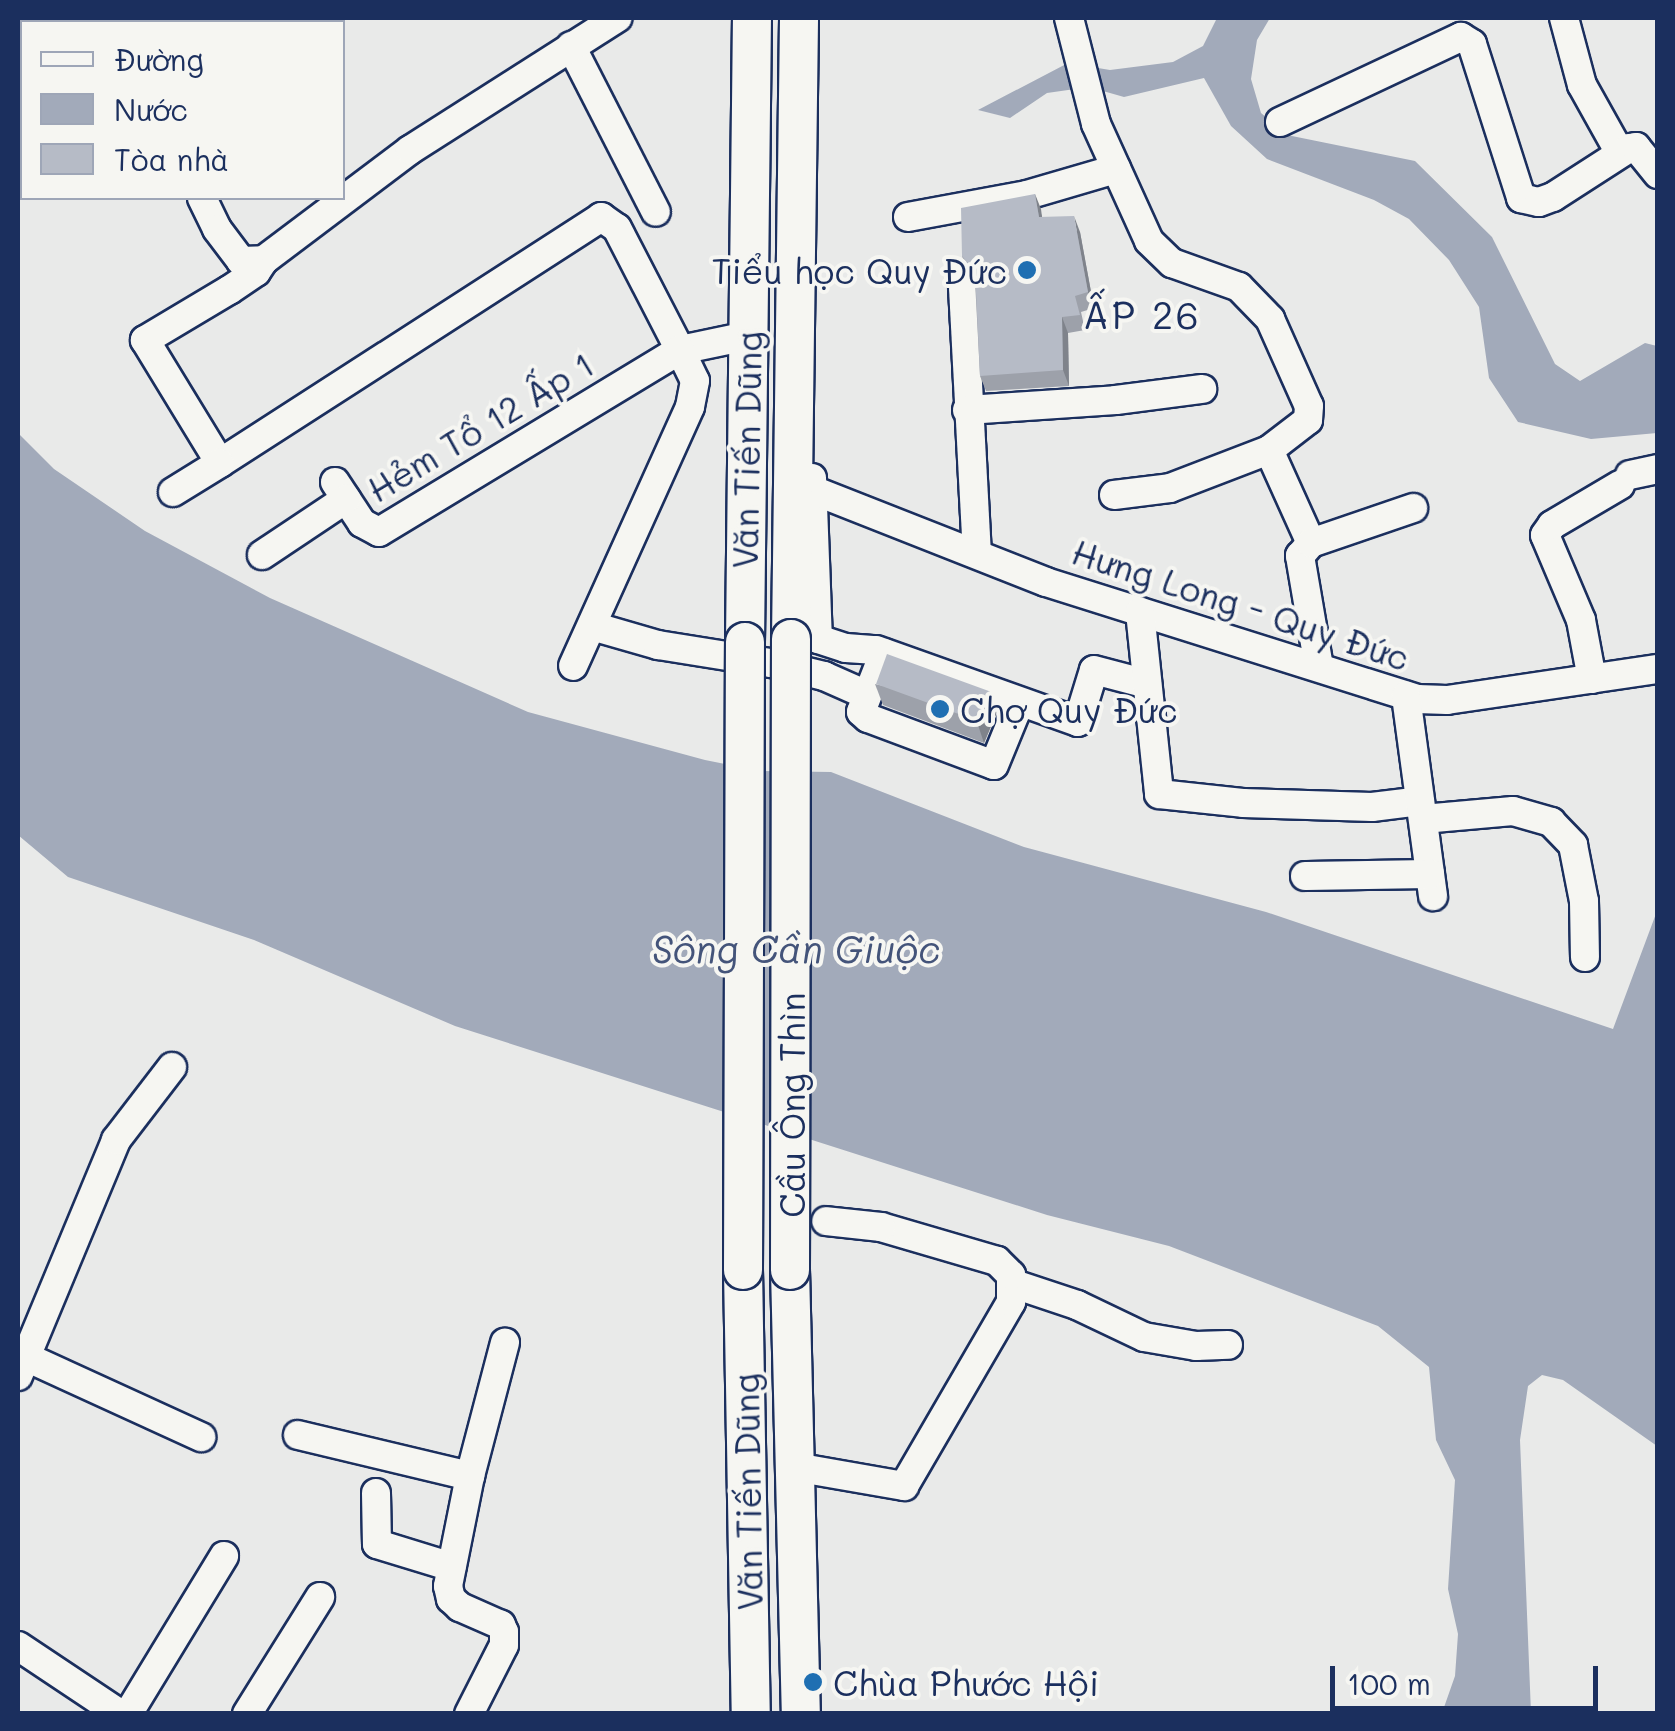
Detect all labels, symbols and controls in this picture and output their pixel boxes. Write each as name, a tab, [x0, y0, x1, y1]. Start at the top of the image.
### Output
legend	[20, 20, 345, 200]
text: Đường	[114, 39, 204, 79]
text: Nước	[114, 89, 188, 129]
text: Tòa nhà	[114, 139, 229, 179]
place label: Tiểu học Quy Đức	[712, 249, 1007, 291]
marker: Tiểu học Quy Đức	[1016, 259, 1038, 281]
district label: ẤP 26	[1083, 292, 1201, 338]
street label: Văn Tiến Dũng	[723, 331, 769, 569]
street label: Hẻm Tổ 12 Ấp 1	[359, 342, 601, 510]
street label: Hưng Long - Quy Đức	[1067, 530, 1415, 678]
place label: Chợ Quy Đức	[960, 688, 1178, 730]
marker: Chợ Quy Đức	[929, 698, 951, 720]
water label: Sông Cần Giuộc	[652, 926, 940, 972]
street label: Cầu Ông Thìn	[770, 992, 812, 1218]
street label: Văn Tiến Dũng	[724, 1373, 770, 1611]
scale bar	[1335, 1646, 1602, 1708]
place label: Chùa Phước Hội	[833, 1661, 1099, 1703]
text: 100 m	[1347, 1663, 1431, 1703]
marker: Chùa Phước Hội	[802, 1671, 824, 1693]

